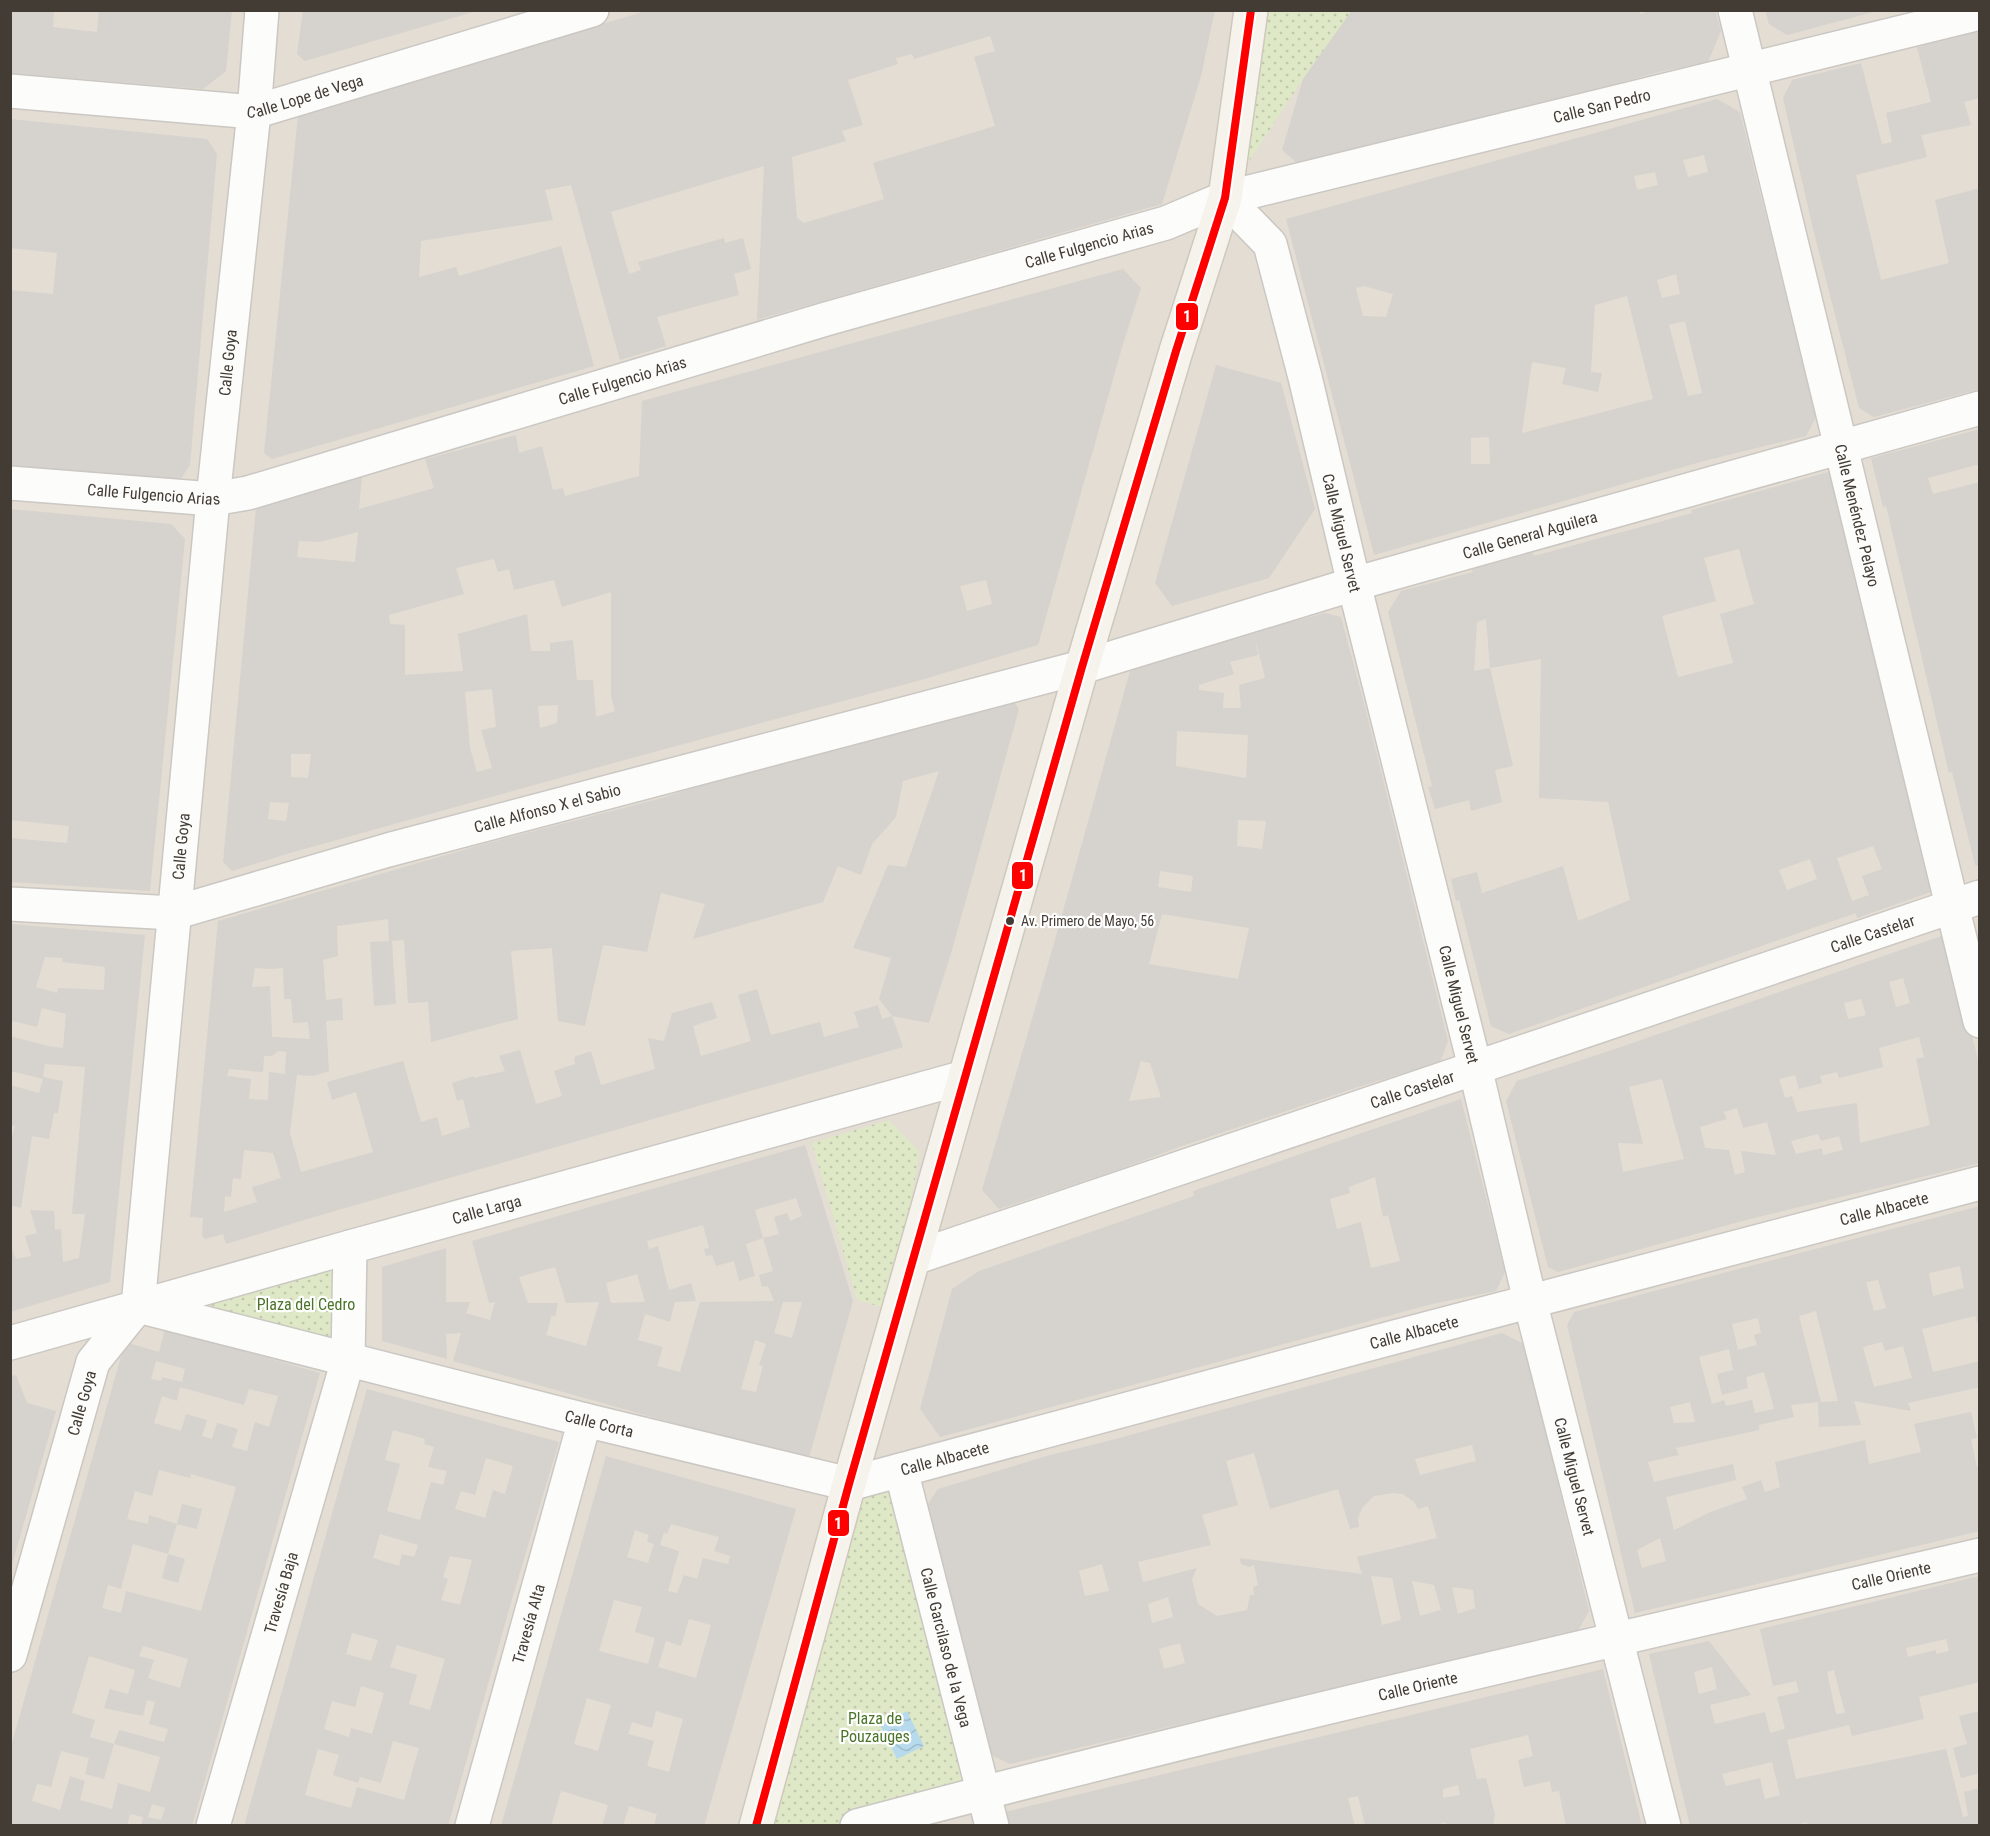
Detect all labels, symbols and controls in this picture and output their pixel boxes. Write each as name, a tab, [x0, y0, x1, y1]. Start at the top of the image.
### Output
street label: Calle Lope de Vega	[246, 70, 365, 122]
street label: Calle San Pedro	[1551, 85, 1652, 127]
street label: Calle Fulgencio Arias	[1022, 218, 1155, 272]
line badge: 1	[1175, 302, 1199, 331]
text: 1	[1183, 307, 1191, 326]
street label: Calle Goya	[214, 328, 240, 397]
street label: Calle Fulgencio Arias	[556, 352, 689, 409]
street label: Calle Menéndez Pelayo	[1831, 442, 1884, 589]
street label: Calle Miguel Servet	[1319, 472, 1365, 594]
street label: Calle Fulgencio Arias	[87, 480, 221, 508]
street label: Calle General Aguilera	[1460, 507, 1599, 563]
street label: Calle Alfonso X el Sabio	[472, 780, 623, 836]
street label: Calle Goya	[168, 812, 193, 881]
line badge: 1	[1011, 861, 1034, 890]
text: 1	[1019, 866, 1027, 885]
street label: Calle Castelar	[1828, 910, 1917, 956]
place label: Av. Primero de Mayo, 56	[1021, 913, 1154, 929]
marker: Av. Primero de Mayo, 56	[1004, 915, 1016, 927]
street label: Calle Miguel Servet	[1435, 943, 1483, 1066]
street label: Calle Castelar	[1368, 1066, 1457, 1112]
street label: Calle Albacete	[1838, 1188, 1930, 1229]
street label: Calle Larga	[450, 1191, 523, 1228]
park label: Plaza del Cedro	[257, 1295, 355, 1314]
street label: Calle Albacete	[1368, 1311, 1460, 1353]
street label: Calle Goya	[63, 1368, 100, 1438]
street label: Calle Corta	[563, 1406, 636, 1441]
street label: Calle Miguel Servet	[1551, 1415, 1599, 1538]
street label: Calle Albacete	[898, 1437, 991, 1479]
line badge: 1	[827, 1509, 850, 1537]
text: 1	[834, 1514, 842, 1533]
street label: Travesía Baja	[260, 1550, 301, 1636]
street label: Calle Oriente	[1850, 1557, 1933, 1594]
street label: Calle Garcilaso de la Vega	[917, 1565, 976, 1729]
street label: Travesía Alta	[508, 1582, 548, 1666]
street label: Calle Oriente	[1376, 1667, 1459, 1705]
park label: Plaza de Pouzauges	[840, 1709, 910, 1746]

